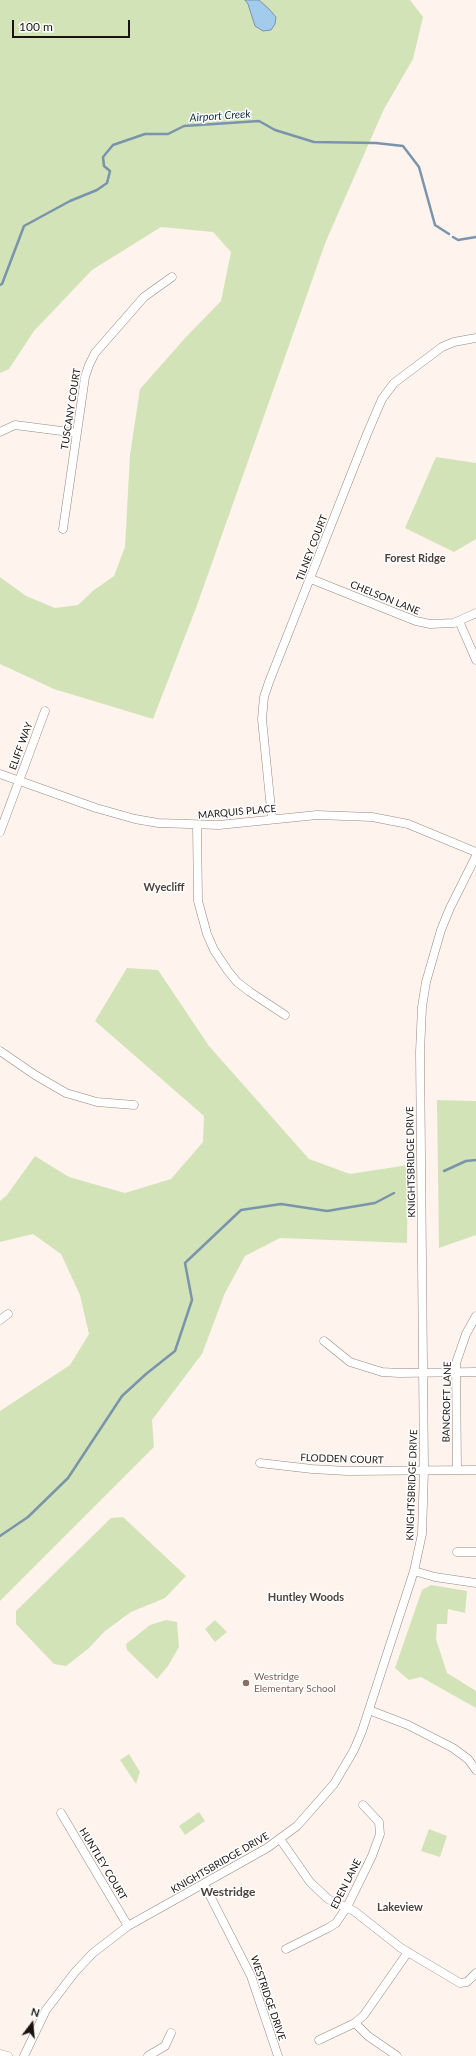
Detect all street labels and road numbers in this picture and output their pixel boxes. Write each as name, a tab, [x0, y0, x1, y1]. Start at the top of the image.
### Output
street label: TUSCANY COURT	[59, 367, 83, 451]
street label: TILNEY COURT	[294, 513, 330, 583]
street label: CHELSON LANE	[348, 579, 422, 617]
street label: ELIFF WAY	[7, 721, 35, 771]
street label: MARQUIS PLACE	[197, 803, 277, 821]
street label: KNIGHTSBRIDGE DRIVE	[404, 1106, 418, 1218]
street label: BANCROFT LANE	[440, 1361, 454, 1443]
street label: KNIGHTSBRIDGE DRIVE	[404, 1429, 420, 1541]
street label: FLODDEN COURT	[300, 1452, 384, 1466]
street label: HUNTLEY COURT	[77, 1826, 129, 1902]
street label: KNIGHTSBRIDGE DRIVE	[169, 1830, 271, 1896]
street label: EDEN LANE	[328, 1857, 364, 1911]
street label: WESTRIDGE DRIVE	[248, 1954, 288, 2042]

